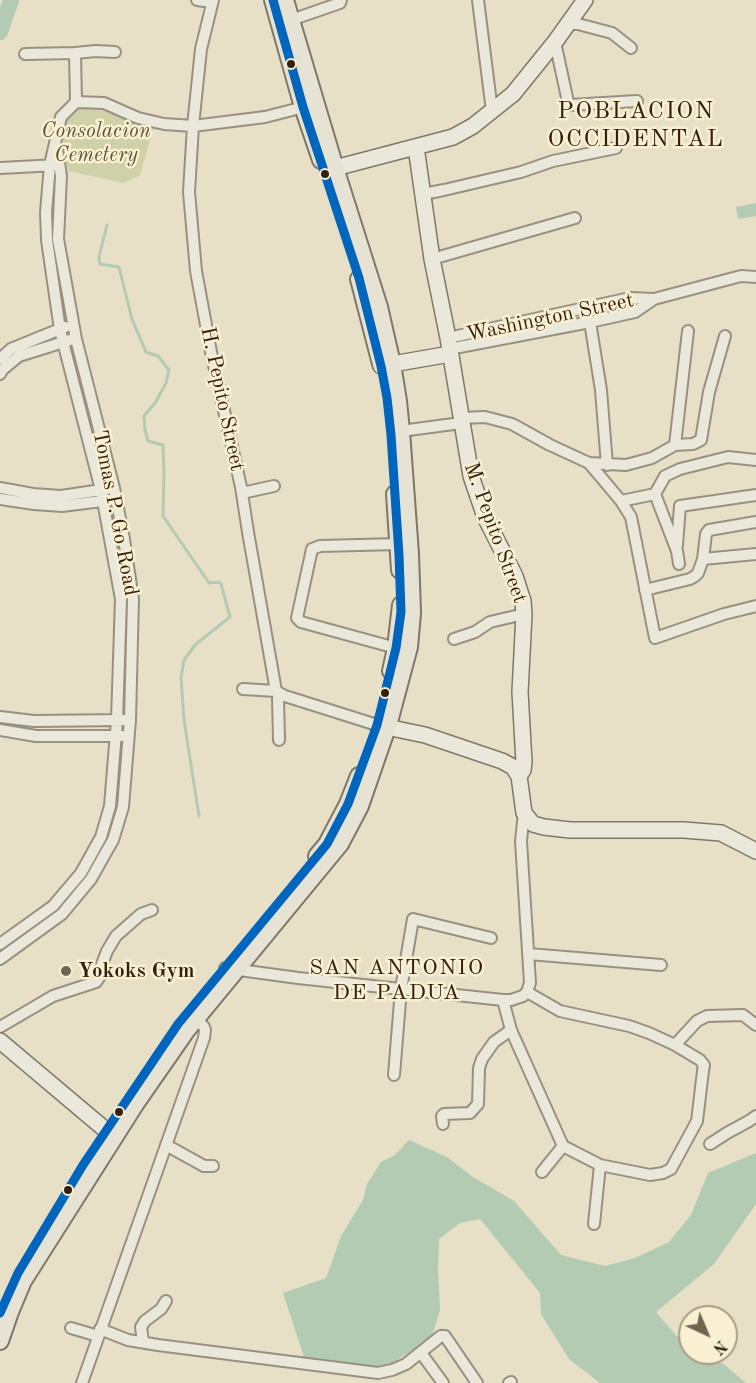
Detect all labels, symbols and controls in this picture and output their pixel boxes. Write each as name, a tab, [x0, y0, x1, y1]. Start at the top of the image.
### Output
unlabelled marker	[285, 58, 297, 70]
district label: POBLACION OCCIDENTAL	[548, 98, 724, 154]
park label: Consolacion Cemetery	[41, 118, 151, 168]
unlabelled marker	[319, 168, 331, 180]
street label: Washington Street	[464, 288, 636, 348]
street label: H. Pepito Street	[194, 324, 250, 474]
street label: Tomas P. Go Road	[87, 428, 143, 598]
street label: M. Pepito Street	[458, 459, 532, 607]
unlabelled marker	[379, 687, 391, 699]
district label: SAN ANTONIO DE PADUA	[309, 955, 485, 1006]
place label: Yokoks Gym	[78, 958, 194, 984]
marker: Yokoks Gym	[59, 964, 73, 978]
unlabelled marker	[113, 1106, 125, 1118]
unlabelled marker	[62, 1184, 74, 1196]
north arrow	[678, 1305, 738, 1365]
text: N	[709, 1336, 729, 1357]

